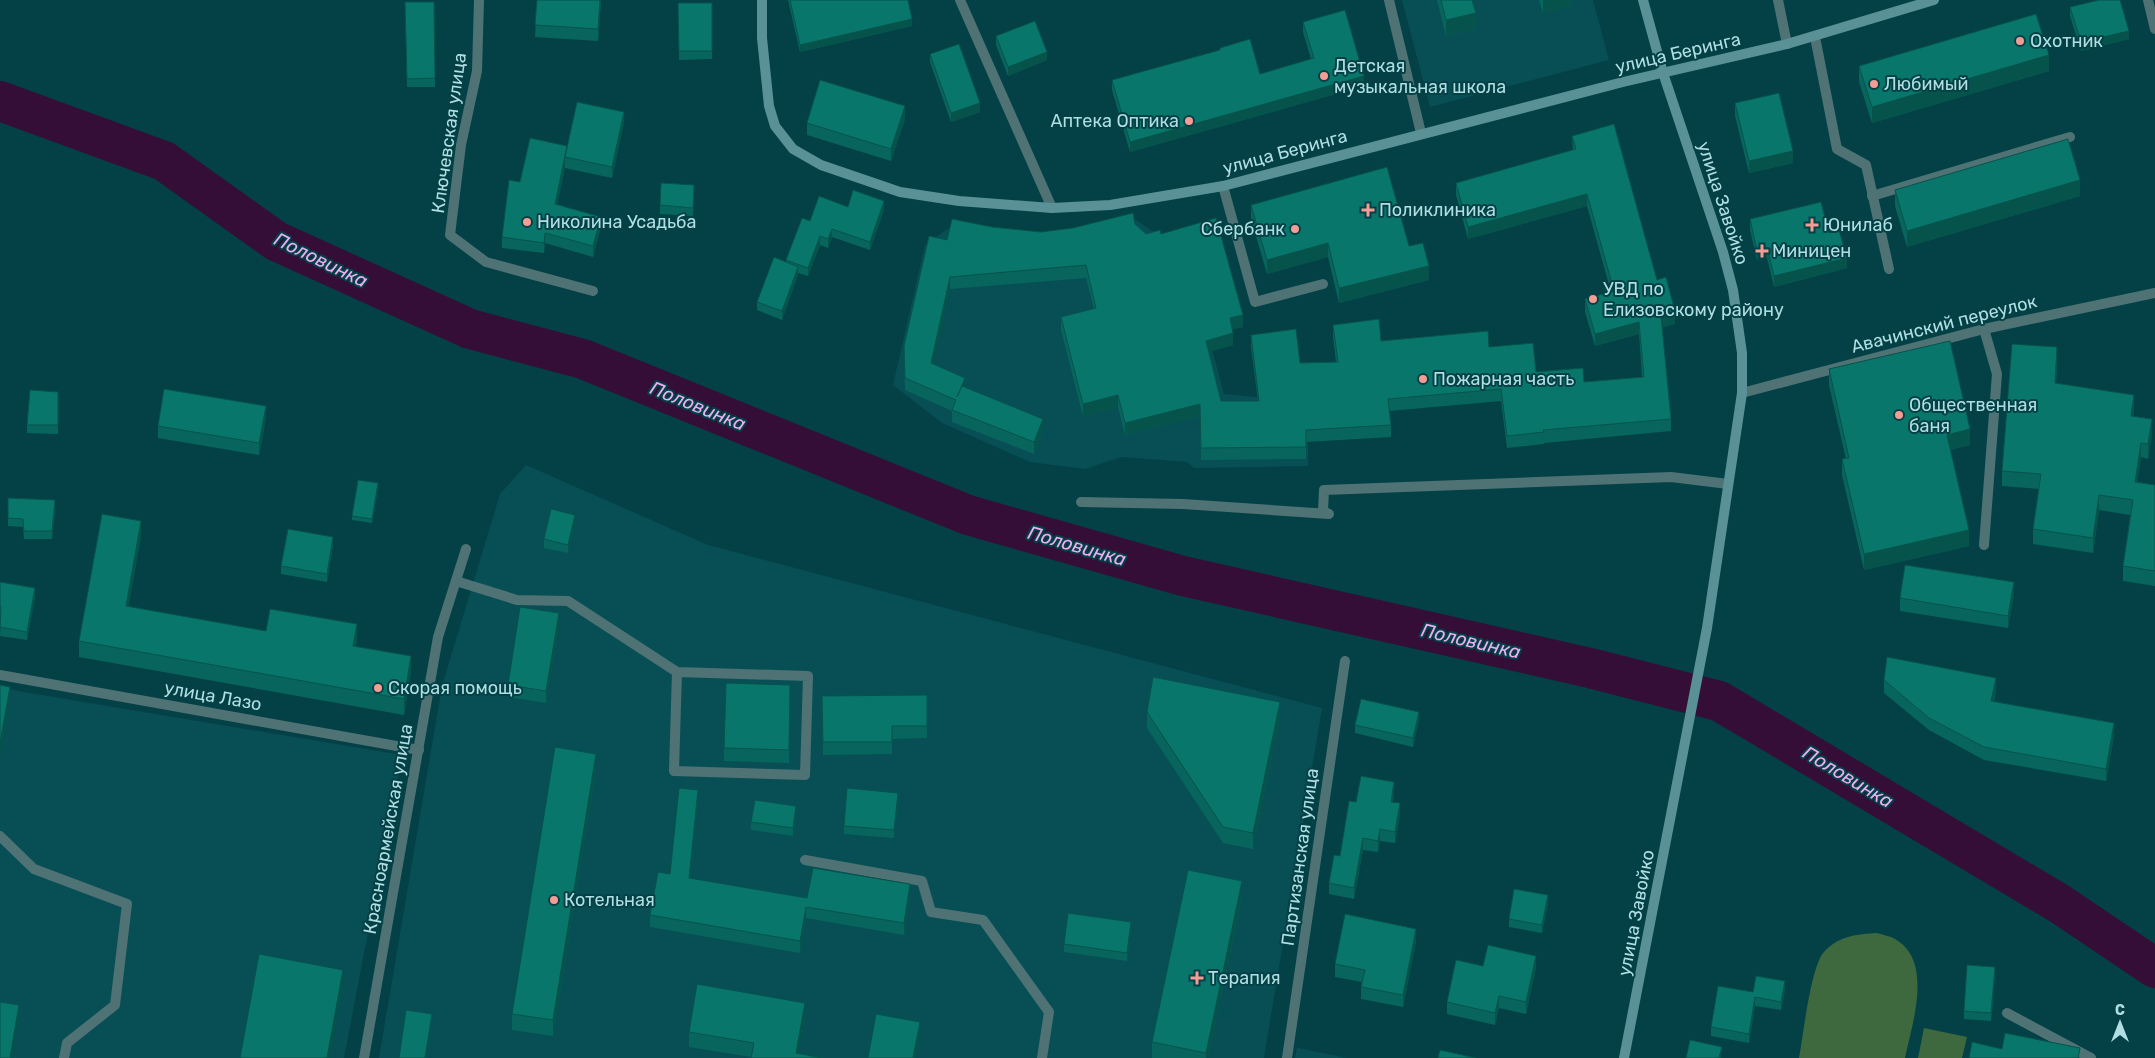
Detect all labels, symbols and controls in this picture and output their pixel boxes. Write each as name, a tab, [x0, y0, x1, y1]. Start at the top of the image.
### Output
street label: улица Беринга	[1613, 28, 1743, 78]
place label: Охотник	[2030, 30, 2103, 52]
marker: Охотник	[2014, 35, 2026, 47]
street label: Ключевская улица	[427, 51, 471, 215]
place label: Детская музыкальная школа	[1334, 55, 1506, 98]
marker: Детская музыкальная школа	[1318, 70, 1330, 82]
place label: Любимый	[1884, 73, 1968, 95]
marker: Любимый	[1868, 78, 1880, 90]
place label: Аптека Оптика	[1050, 110, 1179, 132]
marker: Аптека Оптика	[1183, 115, 1195, 127]
street label: улица Беринга	[1220, 125, 1350, 179]
street label: улица Завойко	[1693, 139, 1753, 267]
place label: Поликлиника	[1379, 199, 1496, 221]
marker: Поликлиника	[1361, 203, 1375, 217]
place label: Николина Усадьба	[537, 211, 696, 233]
place label: Юнилаб	[1823, 214, 1893, 236]
marker: Николина Усадьба	[521, 216, 533, 228]
place label: Сбербанк	[1201, 218, 1285, 240]
marker: Юнилаб	[1805, 218, 1819, 232]
marker: Сбербанк	[1289, 223, 1301, 235]
water label: Половинка	[271, 228, 371, 292]
place label: Миницен	[1772, 240, 1851, 262]
marker: Миницен	[1756, 245, 1768, 257]
place label: УВД по Елизовскому району	[1603, 278, 1784, 321]
street label: Авачинский переулок	[1849, 290, 2040, 358]
marker: УВД по Елизовскому району	[1587, 293, 1599, 305]
place label: Пожарная часть	[1433, 368, 1574, 390]
marker: Пожарная часть	[1417, 373, 1429, 385]
water label: Половинка	[647, 376, 749, 436]
place label: Общественная баня	[1909, 394, 2037, 437]
marker: Общественная баня	[1893, 409, 1905, 421]
water label: Половинка	[1025, 521, 1129, 571]
water label: Половинка	[1419, 618, 1523, 664]
street label: улица Лазо	[163, 677, 263, 715]
place label: Скорая помощь	[388, 677, 522, 699]
marker: Скорая помощь	[372, 682, 384, 694]
street label: Красноармейская улица	[359, 722, 417, 936]
water label: Половинка	[1799, 741, 1897, 813]
street label: Партизанская улица	[1277, 767, 1323, 947]
street label: улица Завойко	[1613, 848, 1659, 978]
place label: Котельная	[564, 889, 655, 911]
marker: Котельная	[548, 894, 560, 906]
place label: Терапия	[1208, 967, 1281, 989]
marker: Терапия	[1190, 971, 1204, 985]
north arrow	[2095, 998, 2145, 1048]
text: С	[2115, 1002, 2125, 1019]

